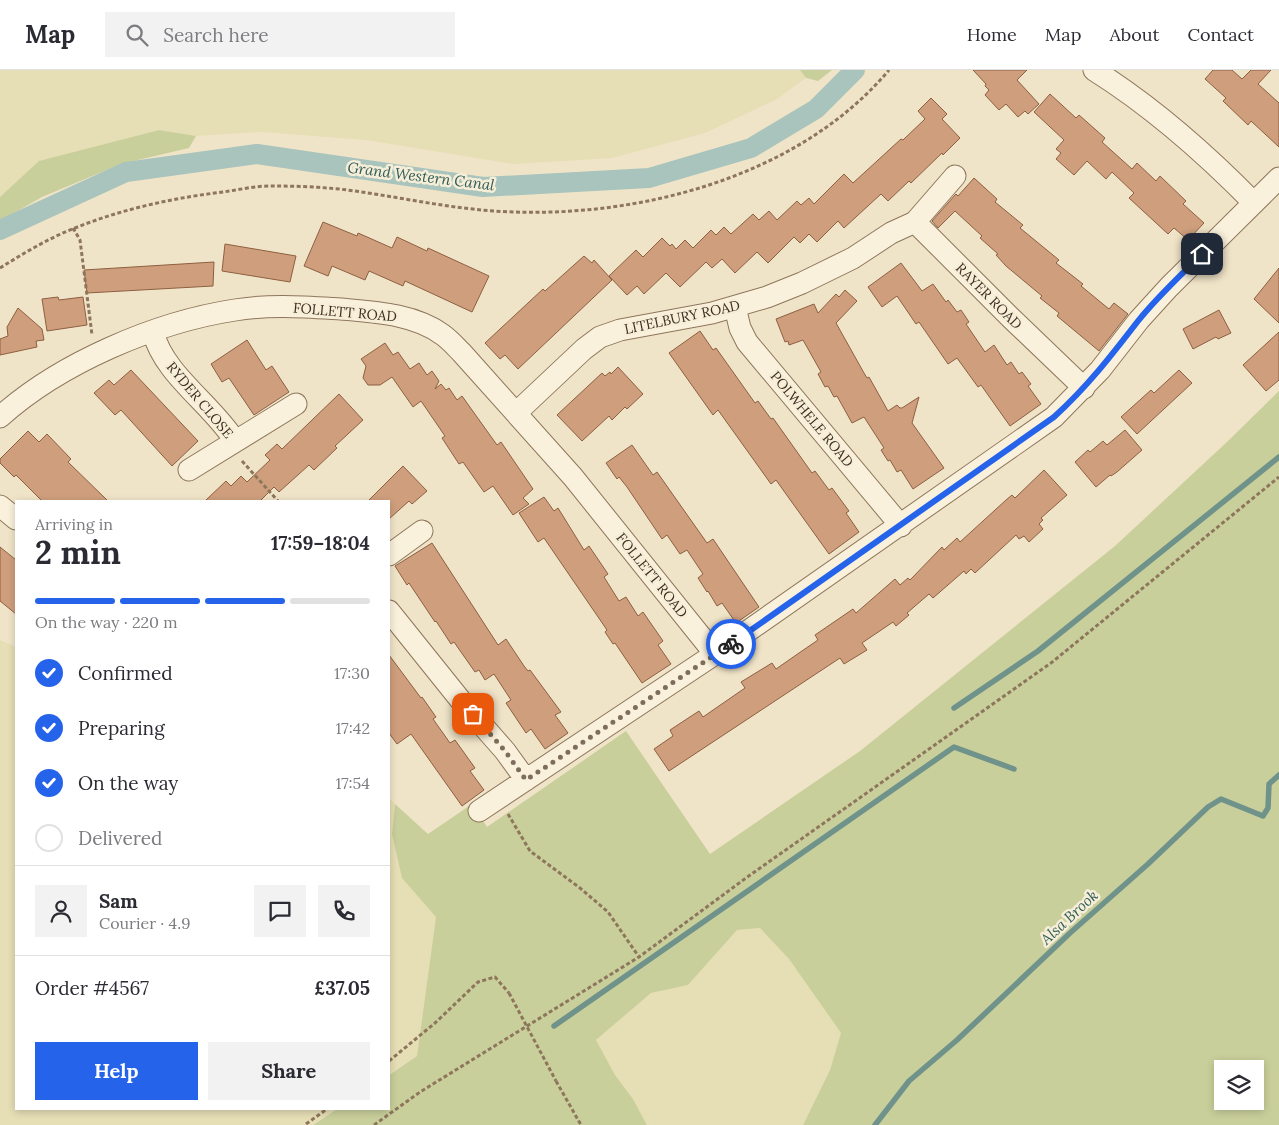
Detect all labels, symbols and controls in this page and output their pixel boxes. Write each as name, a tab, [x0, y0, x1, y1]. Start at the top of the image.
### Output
search box	[105, 12, 455, 57]
text: Map	[25, 19, 75, 50]
icon: search	[123, 21, 151, 49]
text: Search here	[163, 23, 269, 47]
text: Home	[967, 23, 1017, 46]
text: Map	[1045, 23, 1081, 46]
text: About	[1109, 23, 1159, 46]
text: Contact	[1187, 23, 1254, 46]
water label: Grand Western Canal	[346, 158, 496, 195]
pin	[1181, 233, 1223, 275]
icon: home	[1188, 240, 1216, 268]
street label: RAYER ROAD	[952, 259, 1026, 333]
street label: LITELBURY ROAD	[623, 296, 741, 338]
street label: FOLLETT ROAD	[292, 299, 398, 325]
street label: RYDER CLOSE	[163, 358, 237, 442]
street label: POLWHELE ROAD	[767, 367, 857, 471]
text: Arriving in	[35, 514, 113, 534]
street label: FOLLETT ROAD	[612, 529, 692, 621]
text: 17:59–18:04	[271, 531, 370, 555]
text: 2 min	[35, 532, 121, 573]
text: On the way · 220 m	[35, 612, 178, 632]
courier	[706, 619, 756, 669]
icon: bike	[717, 630, 745, 658]
icon: check	[35, 659, 63, 687]
text: Confirmed	[78, 661, 173, 685]
text: 17:30	[334, 663, 370, 683]
pin	[452, 693, 494, 735]
icon: bag	[459, 700, 487, 728]
icon: check	[35, 714, 63, 742]
text: Preparing	[78, 716, 165, 740]
text: 17:42	[336, 718, 370, 738]
icon: check	[35, 769, 63, 797]
text: On the way	[78, 771, 178, 795]
text: 17:54	[335, 773, 370, 793]
text: Delivered	[78, 826, 162, 850]
button: person	[35, 885, 87, 937]
button: chat	[254, 885, 306, 937]
button: phone	[318, 885, 370, 937]
water label: Alsa Brook	[1036, 886, 1102, 949]
text: Sam	[99, 889, 138, 913]
text: Courier · 4.9	[99, 913, 190, 933]
text: Order #4567	[35, 976, 149, 1000]
text: £37.05	[314, 976, 370, 1000]
button: Help	[35, 1042, 198, 1100]
button: Share	[208, 1042, 370, 1100]
map controls	[1214, 1060, 1264, 1110]
button: layers	[1214, 1060, 1264, 1110]

